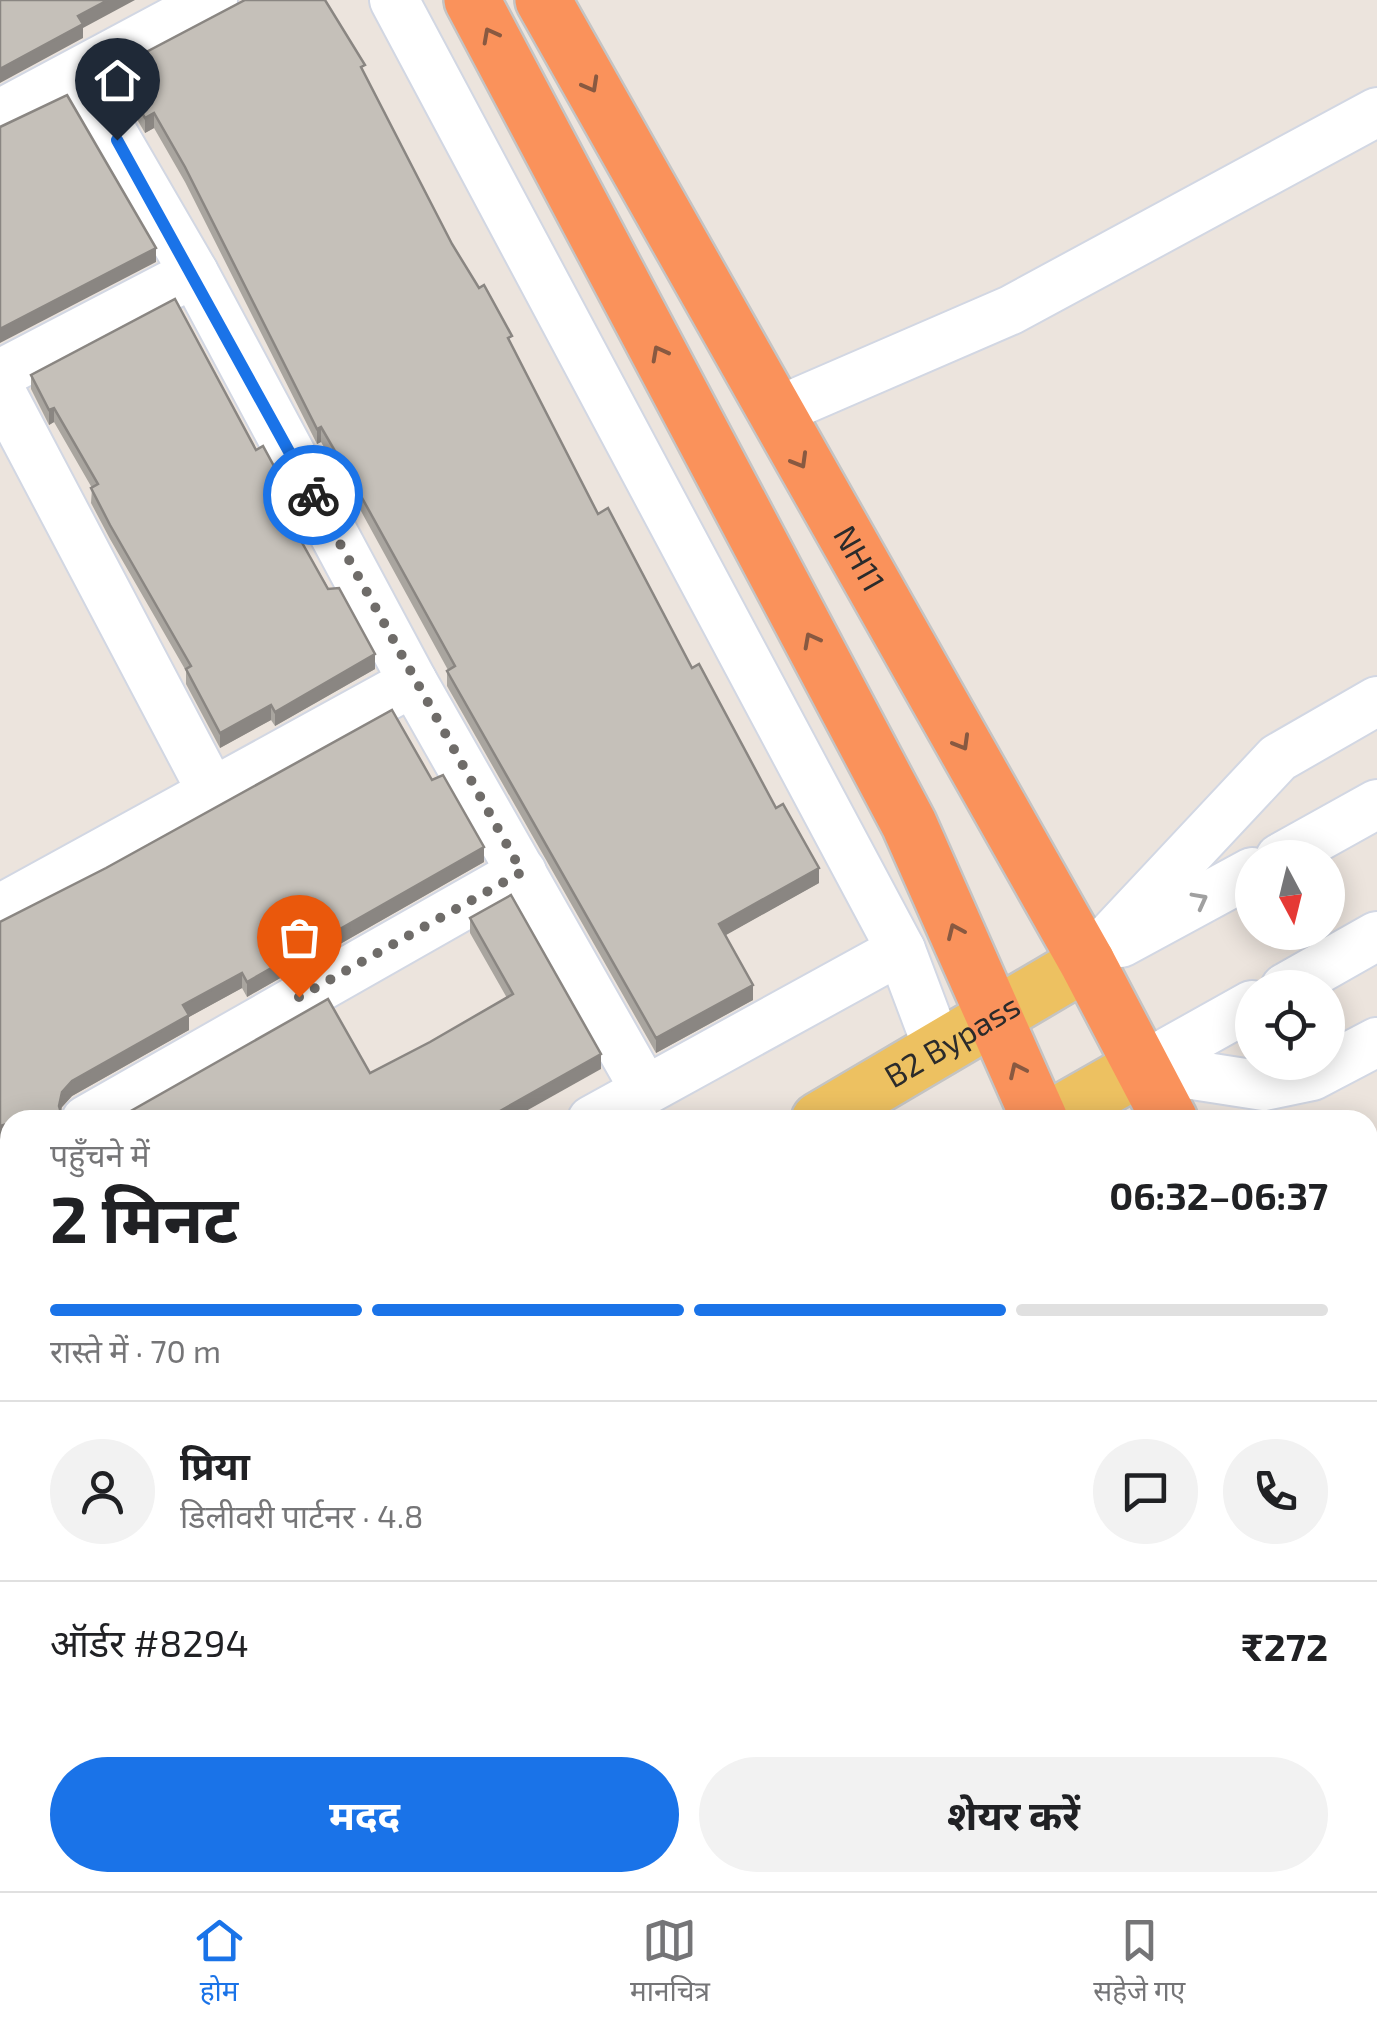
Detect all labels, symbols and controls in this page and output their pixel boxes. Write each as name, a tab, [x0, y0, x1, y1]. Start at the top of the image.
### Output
one-way arrow	[483, 27, 502, 45]
pin	[75, 38, 160, 141]
icon: home	[90, 53, 145, 108]
one-way arrow	[578, 74, 598, 92]
one-way arrow	[651, 345, 671, 363]
courier	[263, 445, 363, 545]
one-way arrow	[788, 450, 808, 468]
icon: bike	[286, 468, 341, 523]
street label: NH11	[827, 518, 894, 597]
one-way arrow	[804, 633, 823, 651]
one-way arrow	[949, 732, 969, 750]
north arrow	[1235, 840, 1345, 950]
map controls	[1235, 840, 1345, 1080]
one-way arrow	[1190, 893, 1208, 913]
pin	[257, 895, 342, 998]
icon: bag	[272, 910, 327, 965]
one-way arrow	[947, 923, 967, 941]
button: locate	[1235, 970, 1345, 1080]
street label: B2 Bypass	[877, 985, 1026, 1094]
one-way arrow	[1010, 1062, 1030, 1080]
text: पहुँचने में	[50, 1135, 150, 1173]
text: 06:32–06:37	[1109, 1172, 1328, 1218]
text: 2 मिनट	[50, 1178, 238, 1256]
text: रास्ते में · 70 m	[50, 1331, 221, 1369]
button: person	[50, 1439, 155, 1544]
button: chat	[1093, 1439, 1198, 1544]
button: phone	[1223, 1439, 1328, 1544]
text: प्रिया	[180, 1442, 250, 1488]
text: डिलीवरी पार्टनर · 4.8	[180, 1496, 423, 1534]
text: ऑर्डर #8294	[50, 1619, 249, 1665]
text: ₹272	[1241, 1623, 1328, 1669]
button: मदद	[50, 1757, 679, 1872]
button: शेयर करें	[699, 1757, 1328, 1872]
tab: होम	[192, 1913, 247, 2012]
tab: मानचित्र	[630, 1913, 710, 2012]
tab: सहेजे गए	[1093, 1913, 1185, 2012]

